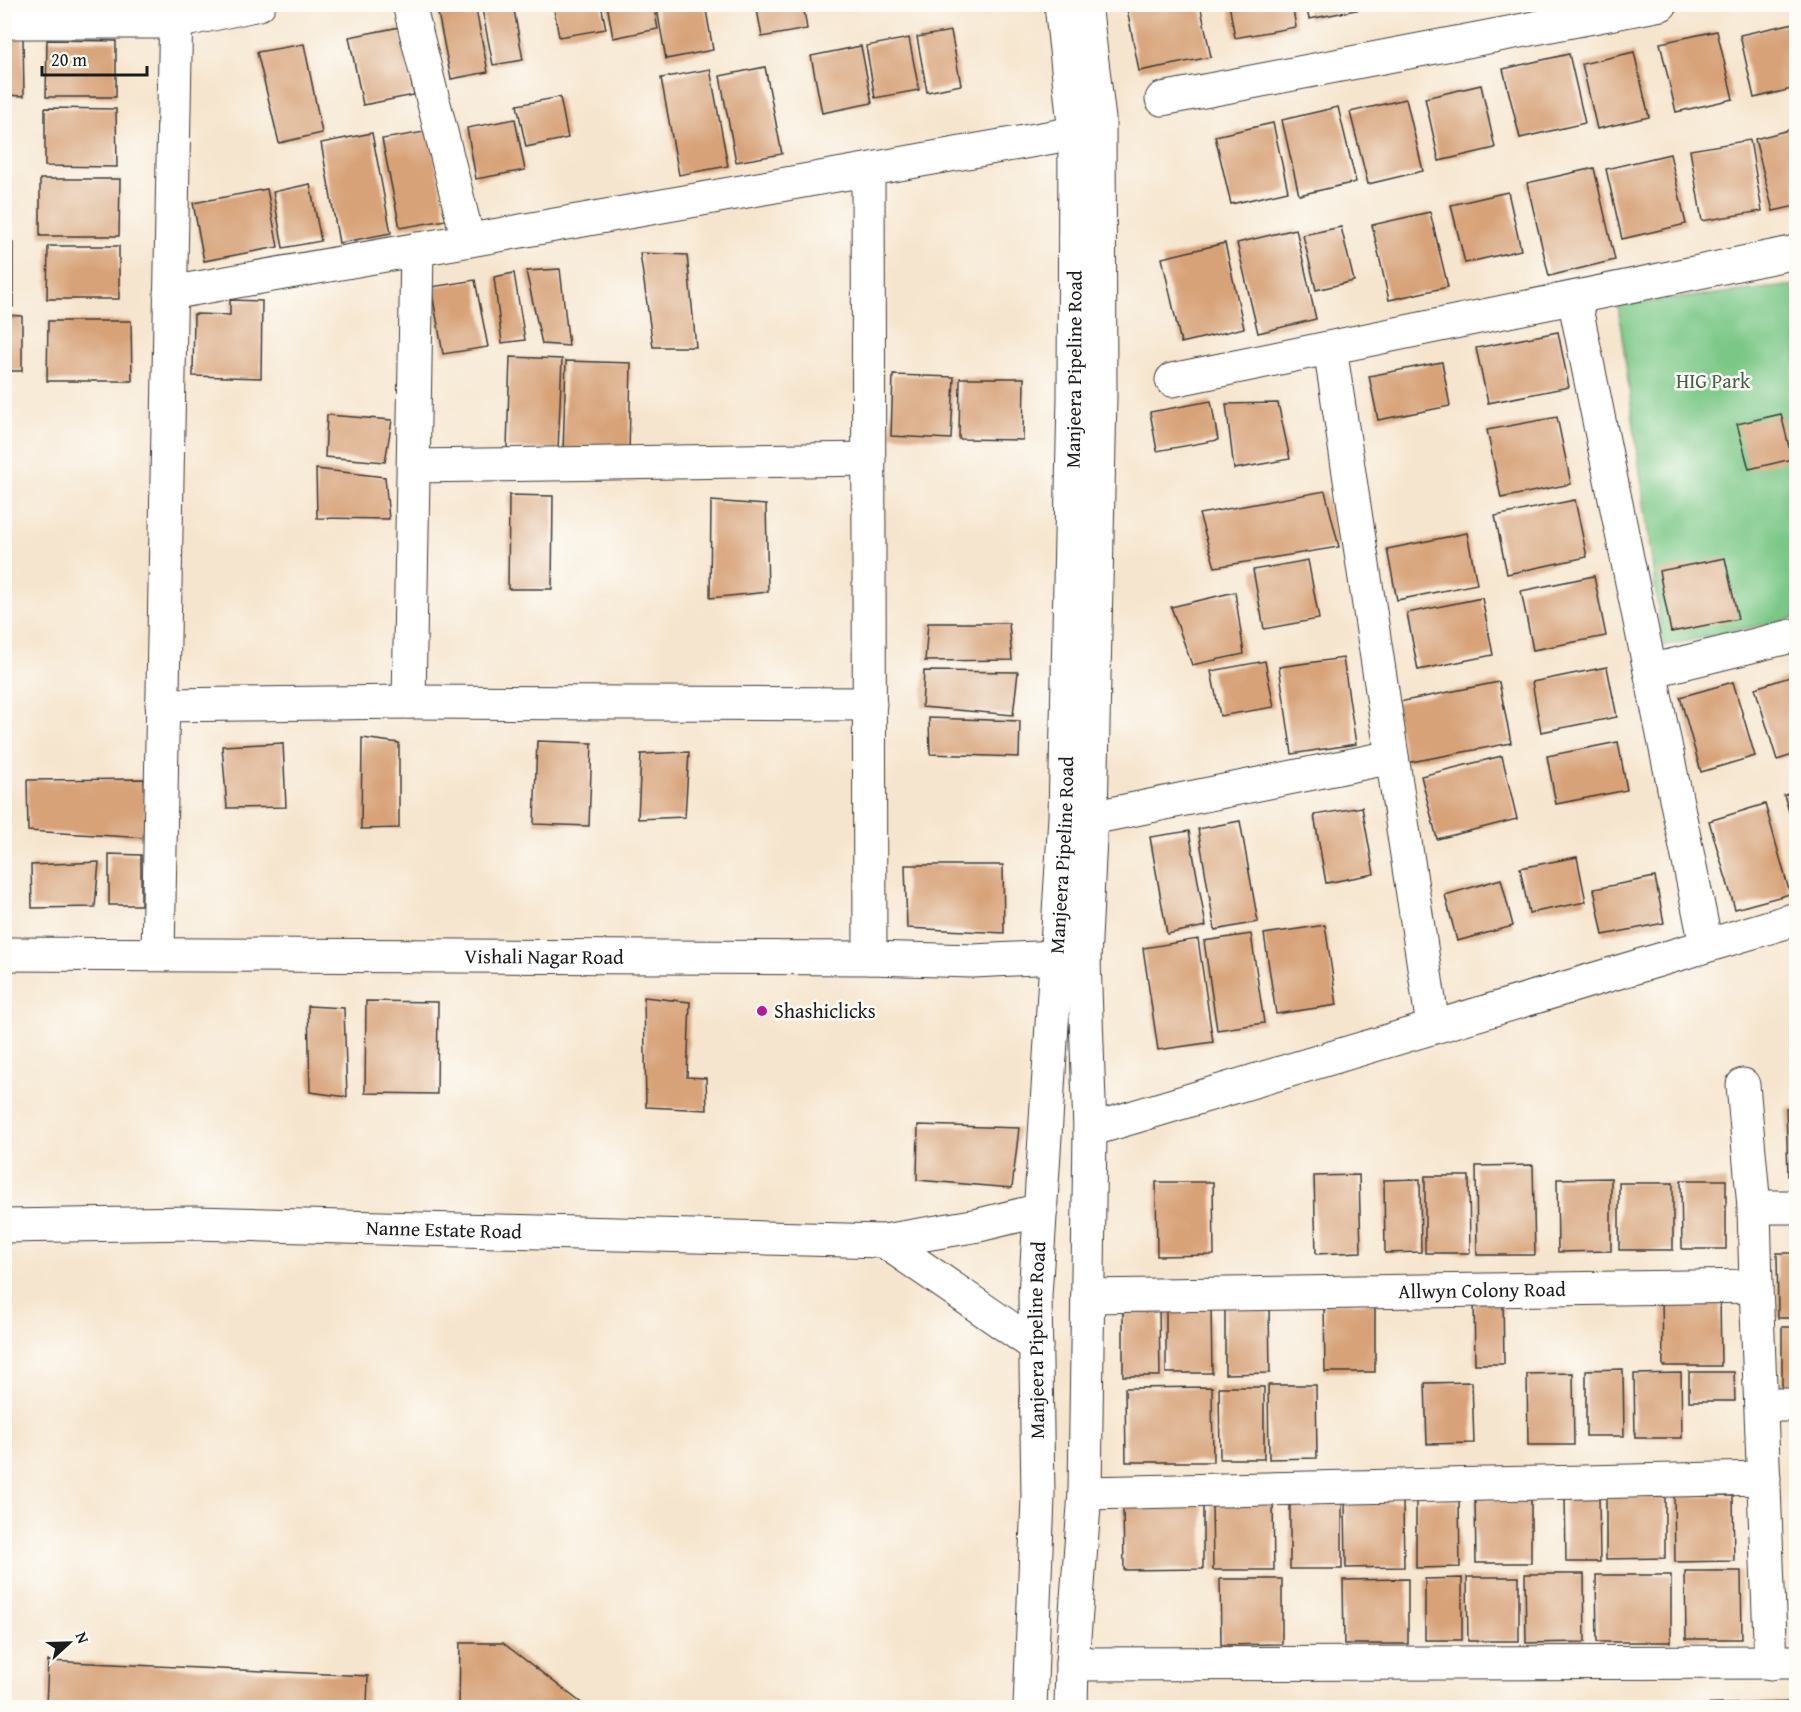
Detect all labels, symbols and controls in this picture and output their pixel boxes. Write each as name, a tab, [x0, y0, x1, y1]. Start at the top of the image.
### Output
scale bar	[42, 39, 147, 77]
text: 20 m	[51, 46, 87, 73]
street label: Manjeera Pipeline Road	[1057, 270, 1088, 468]
park label: HIG Park	[1676, 366, 1751, 395]
street label: Manjeera Pipeline Road	[1041, 756, 1080, 955]
street label: Vishali Nagar Road	[464, 941, 624, 971]
place label: Shashiclicks	[774, 996, 876, 1025]
marker: Shashiclicks	[755, 1004, 769, 1018]
street label: Nanne Estate Road	[365, 1212, 523, 1246]
street label: Manjeera Pipeline Road	[1020, 1240, 1052, 1439]
street label: Allwyn Colony Road	[1398, 1274, 1566, 1305]
north arrow	[39, 1613, 99, 1673]
text: N	[70, 1628, 96, 1647]

